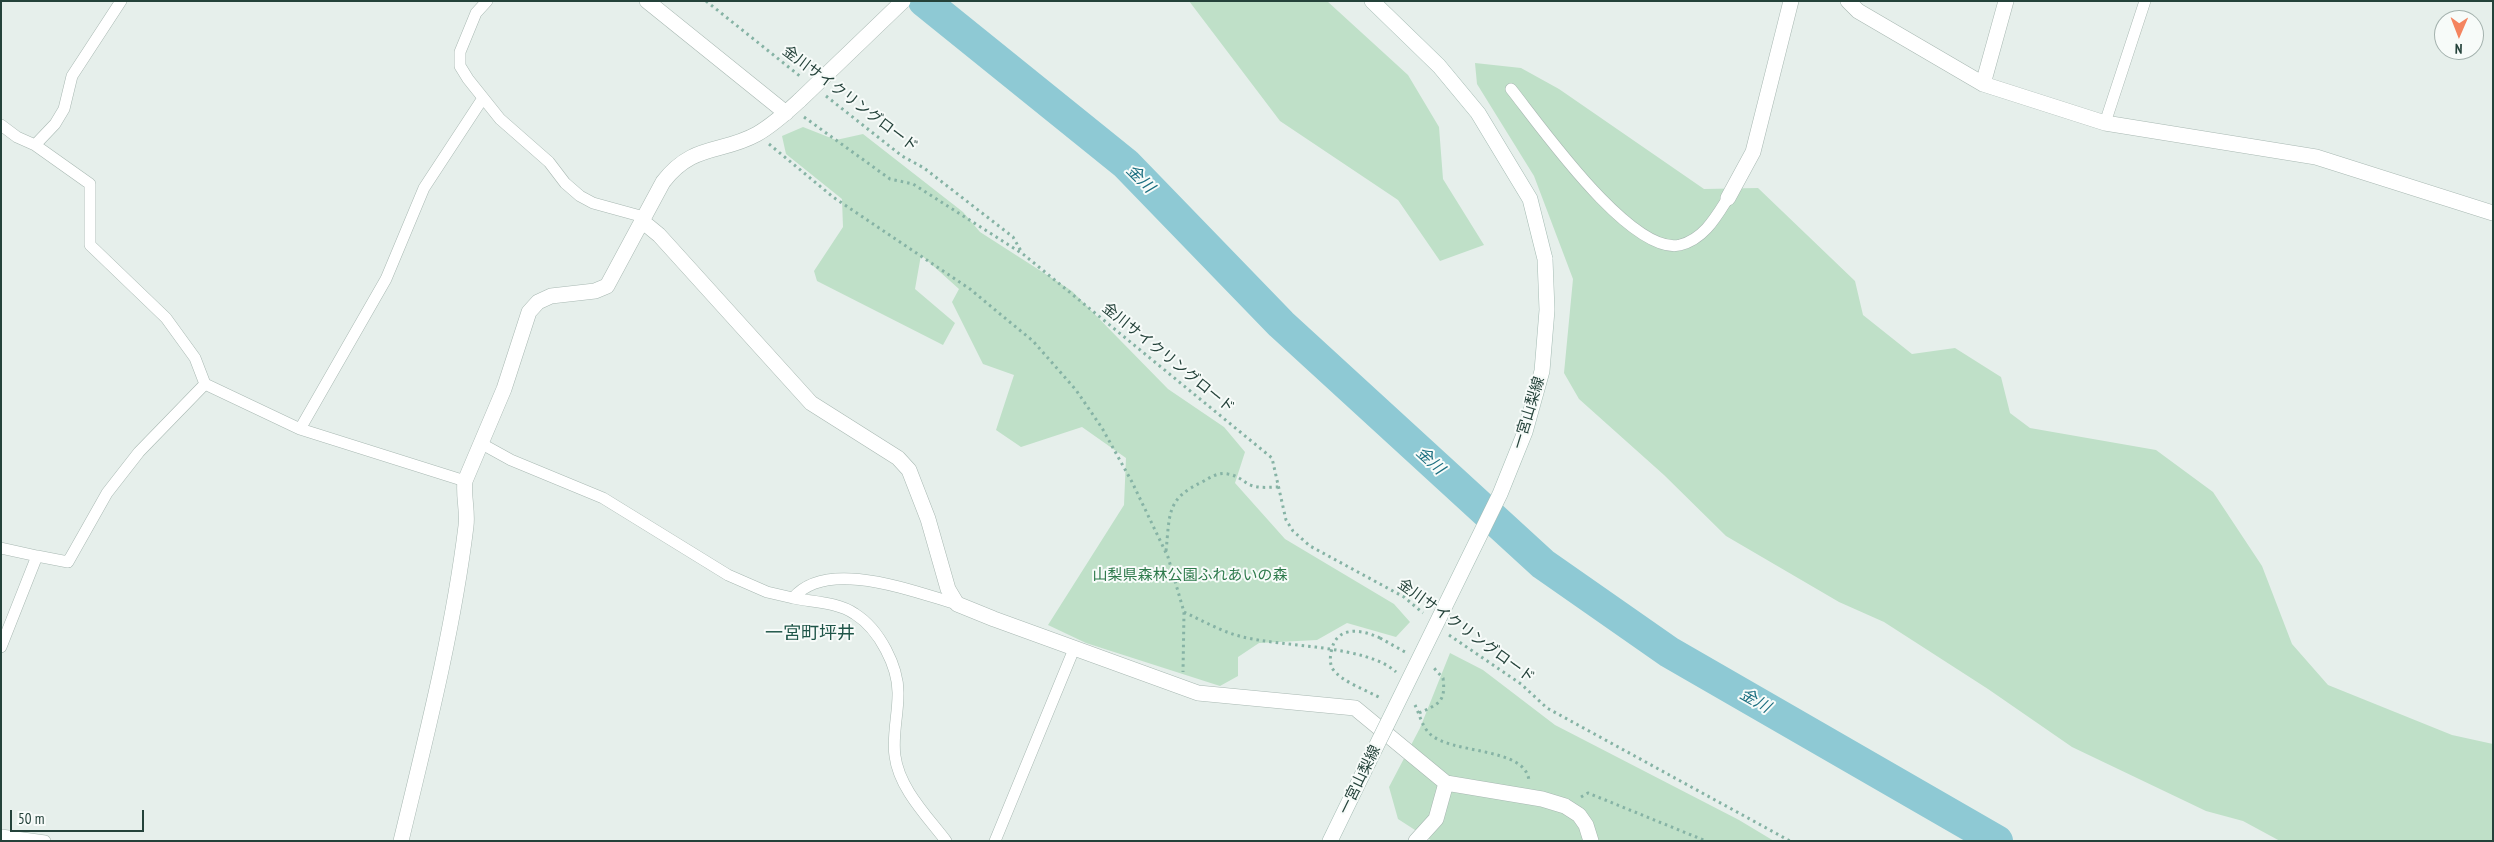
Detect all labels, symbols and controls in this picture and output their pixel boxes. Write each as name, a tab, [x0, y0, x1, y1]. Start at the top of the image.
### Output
north arrow	[2434, 10, 2484, 60]
text: N	[2455, 40, 2463, 58]
street label: 金川サイクリングロード	[779, 42, 921, 156]
water label: 金川	[1122, 161, 1158, 197]
street label: 金川サイクリングロード	[1098, 299, 1238, 417]
street label: 一宮山梨線	[1509, 375, 1549, 451]
water label: 金川	[1412, 443, 1448, 479]
park label: 山梨県森林公園ふれあいの森	[1093, 567, 1287, 585]
street label: 金川サイクリングロード	[1394, 575, 1538, 687]
district label: 一宮町坪井	[765, 623, 855, 645]
water label: 金川	[1736, 685, 1774, 717]
street label: 一宮山梨線	[1335, 742, 1385, 818]
scale bar	[12, 800, 146, 832]
text: 50 m	[18, 809, 44, 828]

